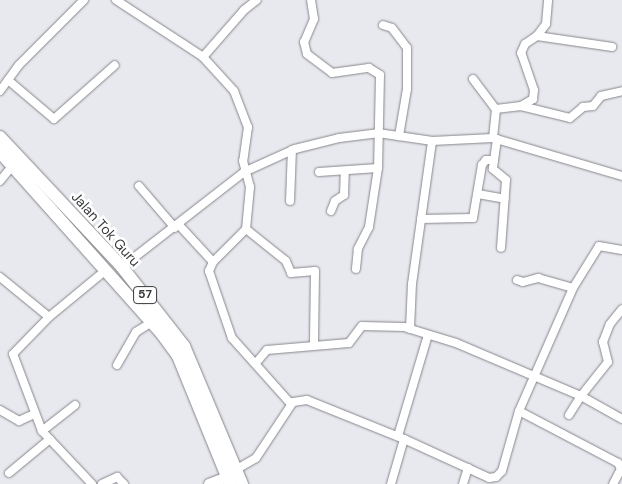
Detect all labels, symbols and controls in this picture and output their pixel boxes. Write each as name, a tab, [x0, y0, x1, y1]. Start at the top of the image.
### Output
street label: Jalan Tok Guru	[68, 188, 144, 270]
road number: 57	[132, 286, 158, 304]

